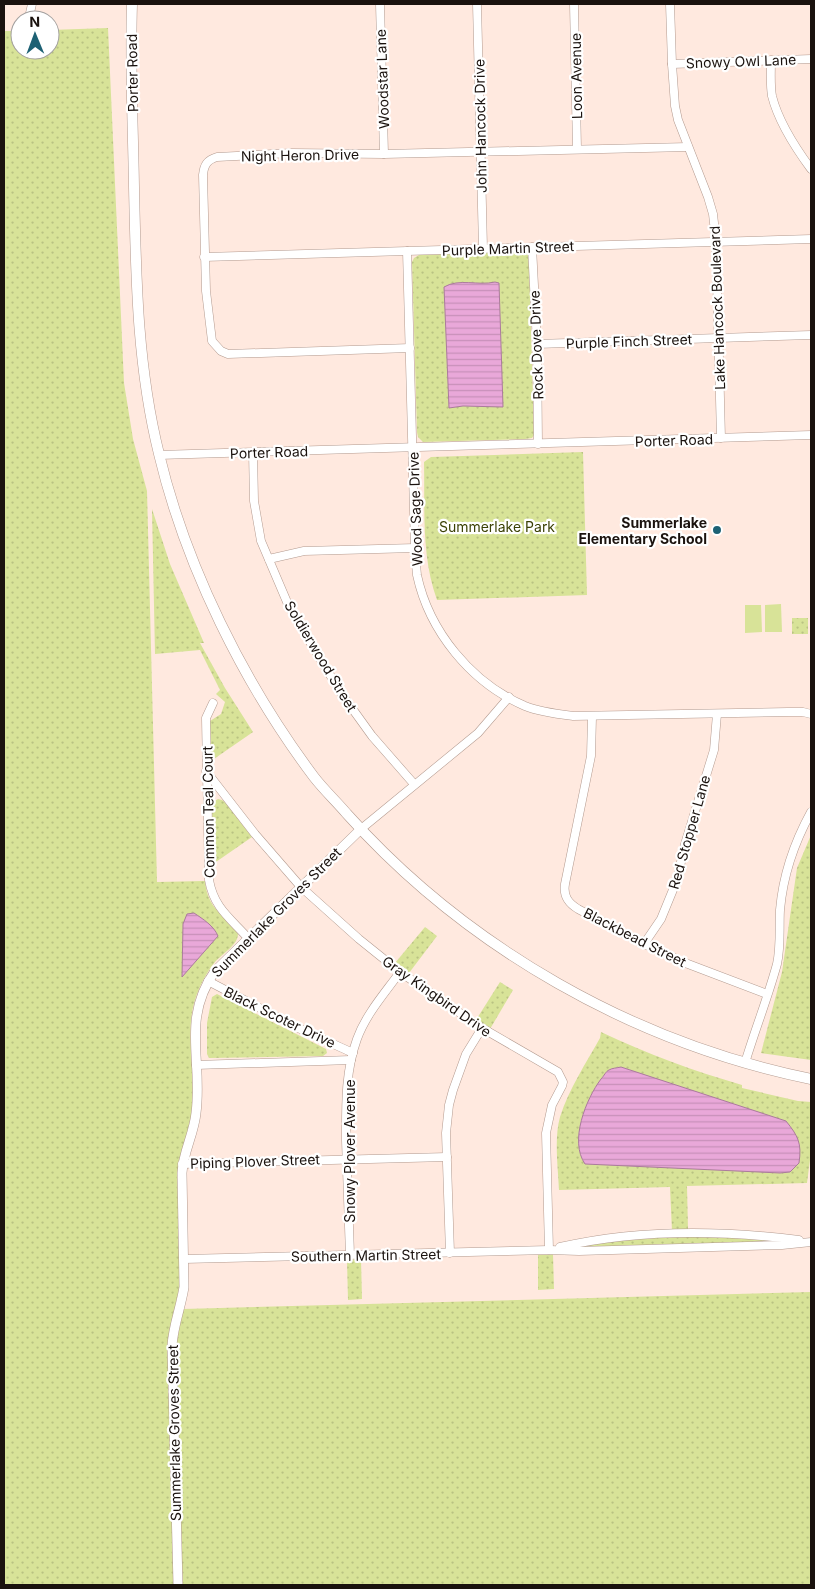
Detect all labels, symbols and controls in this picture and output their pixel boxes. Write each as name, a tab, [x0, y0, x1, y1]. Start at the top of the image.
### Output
north arrow	[10, 10, 60, 60]
text: N	[29, 13, 40, 30]
street label: Woodstar Lane	[372, 29, 392, 129]
street label: Loon Avenue	[567, 33, 585, 119]
street label: Porter Road	[123, 34, 141, 112]
street label: Snowy Owl Lane	[686, 51, 796, 71]
street label: John Hancock Drive	[470, 59, 490, 193]
street label: Night Heron Drive	[241, 145, 359, 165]
street label: Lake Hancock Boulevard	[706, 226, 728, 390]
street label: Purple Martin Street	[442, 237, 575, 259]
street label: Rock Dove Drive	[526, 290, 546, 400]
street label: Purple Finch Street	[566, 330, 693, 352]
street label: Porter Road	[635, 430, 713, 450]
street label: Porter Road	[230, 442, 308, 462]
street label: Wood Sage Drive	[405, 451, 425, 567]
place label: Summerlake Elementary School	[578, 514, 707, 547]
park label: Summerlake Park	[439, 518, 555, 535]
marker: Summerlake Elementary School	[711, 524, 723, 536]
street label: Soldierwood Street	[281, 597, 361, 715]
street label: Common Teal Court	[198, 745, 218, 878]
street label: Red Stopper Lane	[665, 773, 713, 891]
street label: Summerlake Groves Street	[208, 843, 345, 980]
street label: Blackbead Street	[581, 904, 690, 970]
street label: Gray Kingbird Drive	[379, 952, 495, 1040]
street label: Black Scoter Drive	[221, 983, 339, 1051]
street label: Snowy Plover Avenue	[341, 1079, 358, 1223]
street label: Piping Plover Street	[190, 1150, 321, 1172]
street label: Southern Martin Street	[291, 1245, 442, 1265]
street label: Summerlake Groves Street	[164, 1344, 184, 1521]

